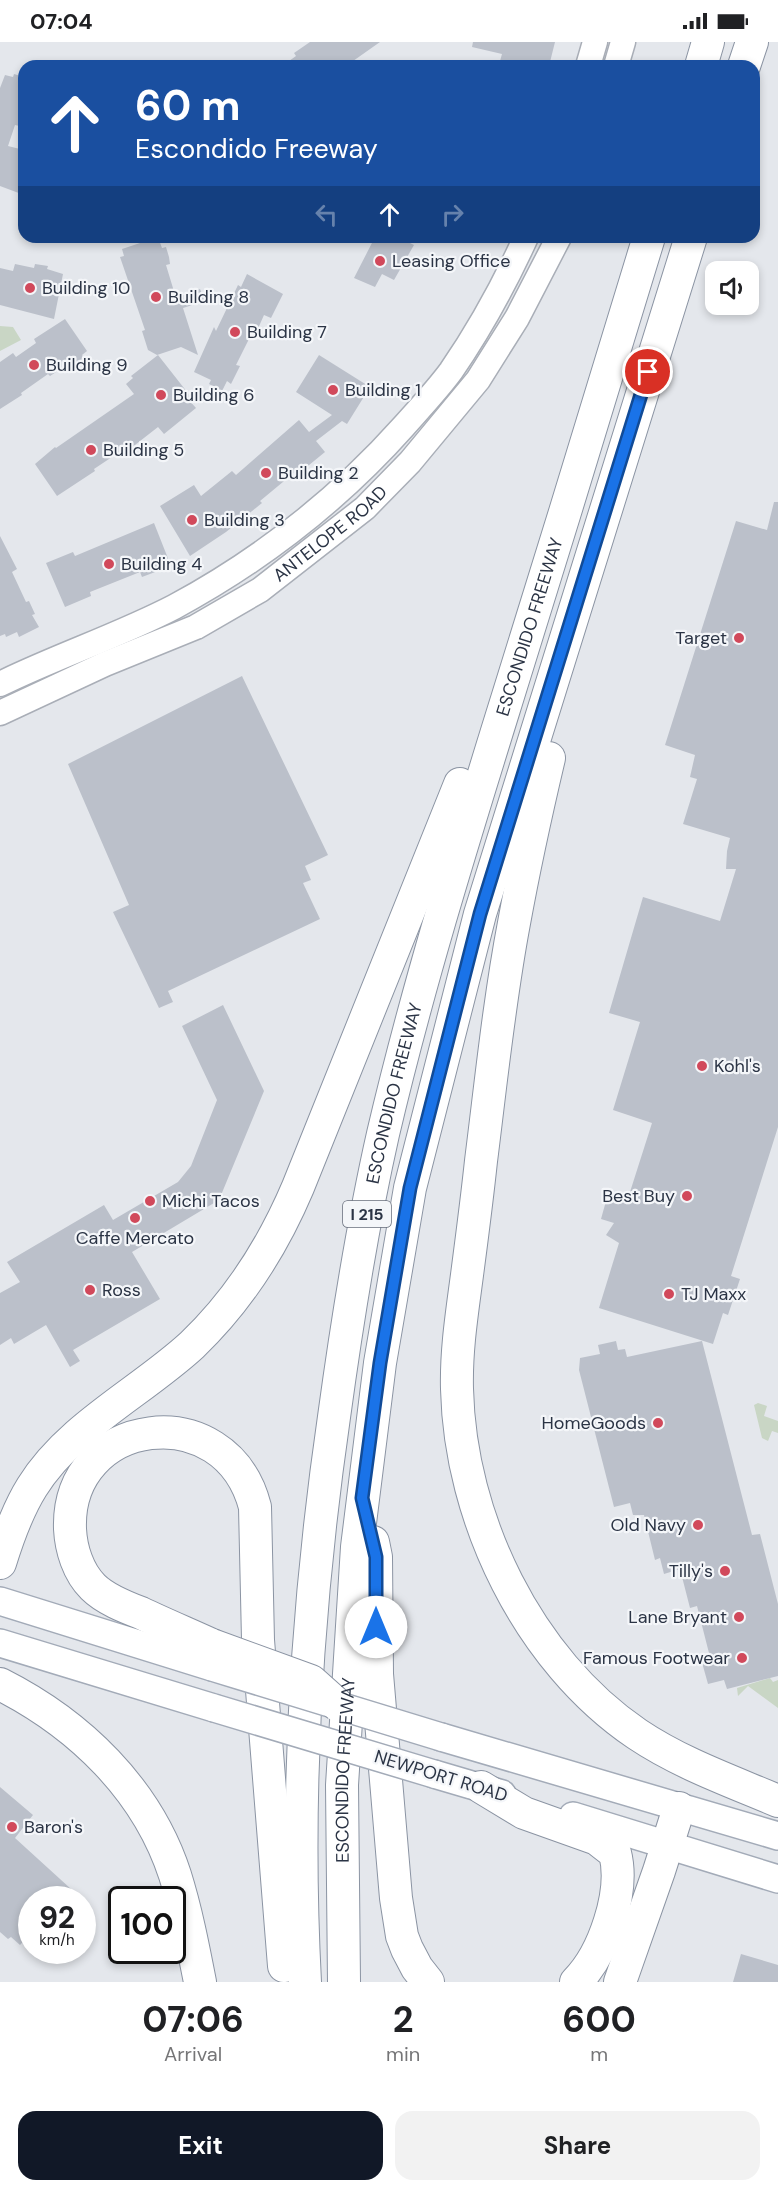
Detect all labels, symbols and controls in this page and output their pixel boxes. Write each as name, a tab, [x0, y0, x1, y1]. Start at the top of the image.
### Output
text: 07:04	[30, 7, 93, 36]
text: 60 m	[135, 78, 241, 133]
icon: ahead	[36, 84, 114, 162]
text: Escondido Freeway	[135, 131, 378, 166]
icon: left	[310, 198, 343, 231]
icon: ahead	[373, 198, 406, 231]
icon: right	[436, 198, 469, 231]
place label: Leasing Office	[392, 249, 510, 273]
marker: Leasing Office	[373, 254, 387, 268]
map controls	[705, 261, 759, 315]
button: sound	[705, 261, 759, 315]
place label: Building 10	[42, 276, 130, 300]
marker: Building 10	[23, 281, 37, 295]
place label: Building 8	[168, 285, 249, 309]
marker: Building 8	[149, 290, 163, 304]
place label: Building 7	[247, 320, 327, 344]
marker: Building 7	[228, 325, 242, 339]
pin	[622, 346, 673, 397]
place label: Building 9	[46, 353, 128, 377]
icon: arrive	[631, 355, 664, 388]
marker: Building 9	[27, 358, 41, 372]
place label: Building 1	[345, 378, 421, 402]
place label: Building 6	[173, 383, 255, 407]
marker: Building 1	[326, 383, 340, 397]
marker: Building 6	[154, 388, 168, 402]
place label: Building 5	[103, 438, 184, 462]
marker: Building 5	[84, 443, 98, 457]
place label: Building 2	[278, 461, 359, 485]
marker: Building 2	[259, 466, 273, 480]
street label: ANTELOPE ROAD	[268, 480, 392, 587]
place label: Building 3	[204, 508, 285, 532]
marker: Building 3	[185, 513, 199, 527]
street label: ESCONDIDO FREEWAY	[491, 534, 569, 719]
place label: Building 4	[121, 552, 202, 576]
marker: Building 4	[102, 557, 116, 571]
place label: Target	[675, 626, 727, 650]
marker: Target	[732, 631, 746, 645]
street label: ESCONDIDO FREEWAY	[361, 1000, 428, 1186]
place label: Kohl's	[714, 1054, 761, 1078]
marker: Kohl's	[695, 1059, 709, 1073]
place label: Best Buy	[602, 1184, 675, 1208]
place label: Michi Tacos	[162, 1189, 260, 1213]
marker: Best Buy	[680, 1189, 694, 1203]
marker: Michi Tacos	[143, 1194, 157, 1208]
road number: I 215	[343, 1201, 391, 1227]
marker: Caffe Mercato	[128, 1211, 142, 1225]
place label: Caffe Mercato	[76, 1226, 194, 1250]
place label: Ross	[102, 1278, 141, 1302]
place label: TJ Maxx	[681, 1282, 746, 1306]
marker: Ross	[83, 1283, 97, 1297]
marker: TJ Maxx	[662, 1287, 676, 1301]
place label: HomeGoods	[541, 1411, 646, 1435]
marker: HomeGoods	[651, 1416, 665, 1430]
place label: Old Navy	[611, 1513, 686, 1537]
marker: Old Navy	[691, 1518, 705, 1532]
place label: Tilly's	[669, 1559, 713, 1583]
marker: Tilly's	[718, 1564, 732, 1578]
position arrow	[344, 1595, 408, 1659]
place label: Lane Bryant	[628, 1605, 727, 1629]
marker: Lane Bryant	[732, 1610, 746, 1624]
place label: Famous Footwear	[583, 1646, 730, 1670]
marker: Famous Footwear	[735, 1651, 749, 1665]
street label: ESCONDIDO FREEWAY	[330, 1676, 361, 1863]
street label: NEWPORT ROAD	[371, 1744, 511, 1808]
place label: Baron's	[24, 1815, 83, 1839]
marker: Baron's	[5, 1820, 19, 1834]
speed limit sign: 100	[108, 1886, 186, 1964]
text: 92	[39, 1898, 75, 1937]
text: km/h	[39, 1930, 75, 1950]
text: 07:06	[142, 1996, 244, 2043]
text: 2	[393, 1996, 414, 2043]
text: 600	[562, 1996, 636, 2043]
text: Arrival	[164, 2041, 222, 2067]
text: min	[386, 2041, 420, 2067]
text: m	[590, 2041, 608, 2067]
button: Exit	[18, 2111, 383, 2180]
button: Share	[395, 2111, 760, 2180]

